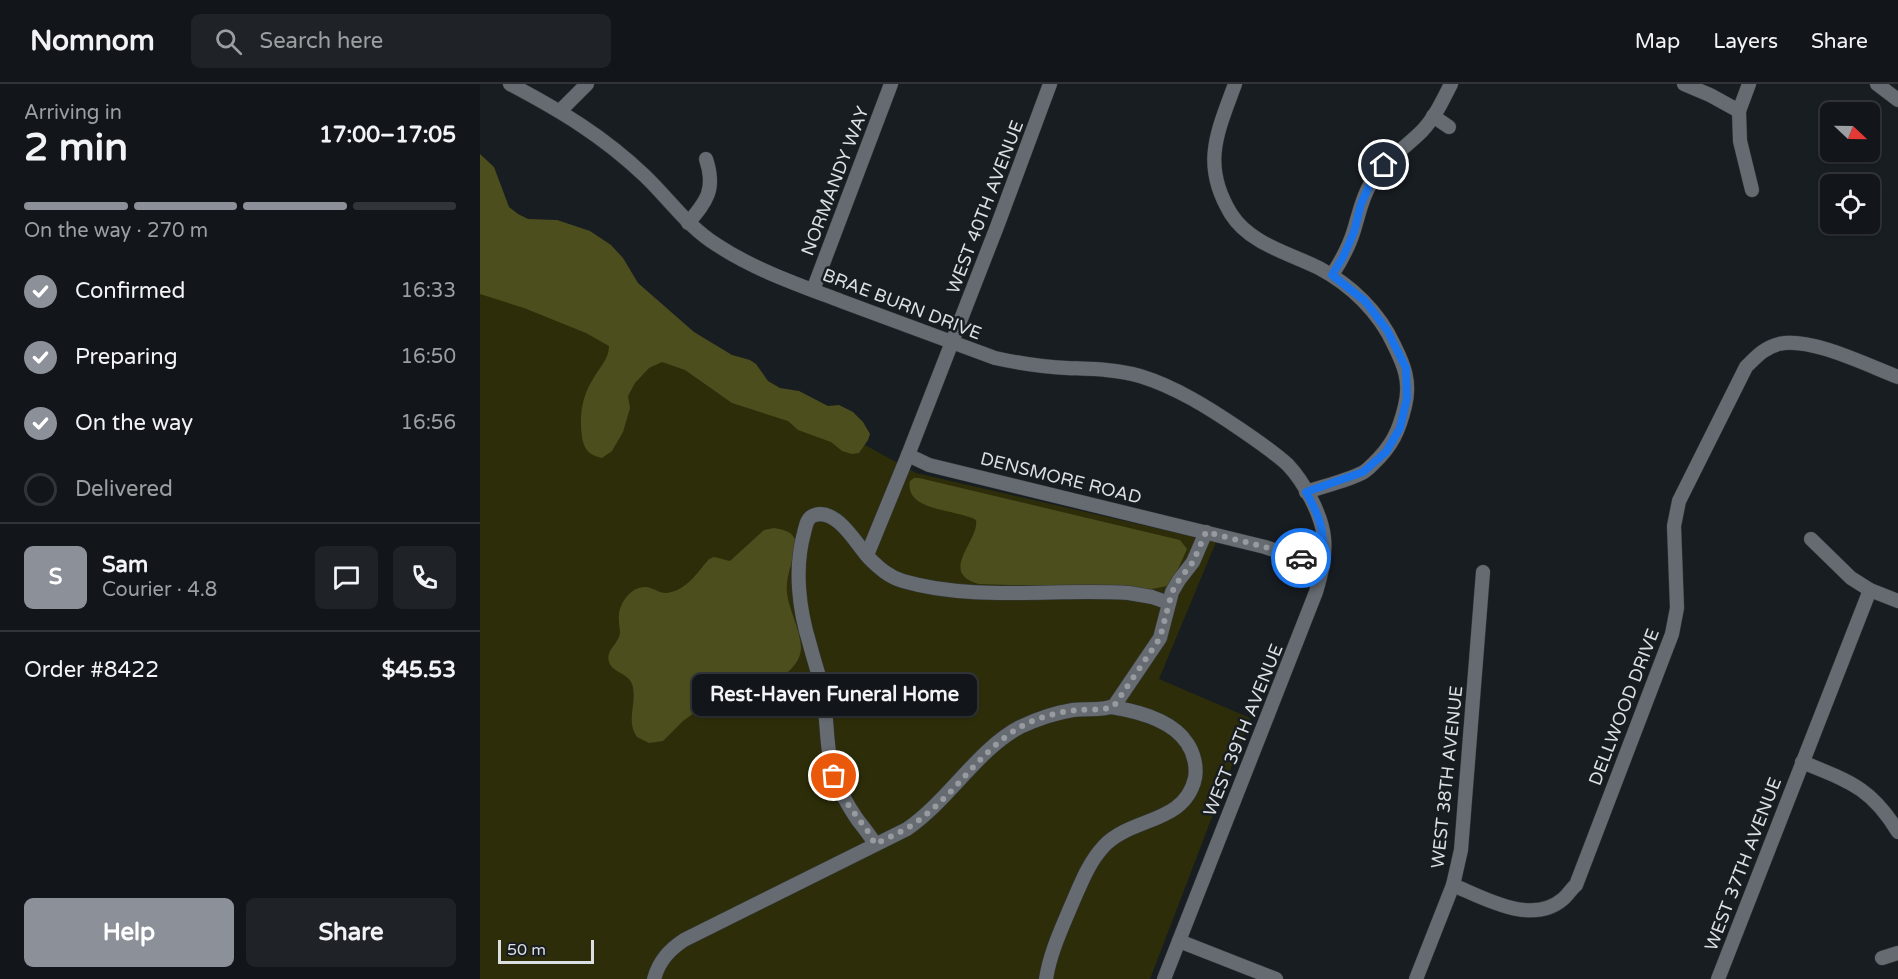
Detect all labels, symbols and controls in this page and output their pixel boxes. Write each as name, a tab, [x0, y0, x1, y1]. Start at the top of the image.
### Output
search box	[191, 14, 611, 68]
text: Nomnom	[30, 24, 155, 58]
icon: search	[212, 25, 245, 58]
text: Search here	[260, 28, 383, 54]
text: Map	[1635, 29, 1680, 54]
text: Layers	[1713, 29, 1778, 54]
text: Share	[1811, 29, 1868, 54]
text: Arriving in	[24, 101, 122, 125]
north arrow	[1820, 102, 1880, 162]
map controls	[1820, 102, 1880, 234]
street label: NORMANDY WAY	[796, 103, 874, 259]
street label: WEST 40TH AVENUE	[942, 117, 1028, 297]
text: 17:00–17:05	[319, 122, 456, 148]
text: 2 min	[24, 124, 128, 171]
pin	[1358, 139, 1409, 190]
icon: home	[1367, 148, 1400, 181]
button: locate	[1820, 174, 1880, 234]
text: On the way · 270 m	[24, 219, 208, 243]
street label: BRAE BURN DRIVE	[819, 264, 985, 344]
icon: check	[24, 275, 57, 308]
text: Confirmed	[75, 278, 185, 304]
text: 16:33	[401, 279, 456, 303]
icon: check	[24, 341, 57, 374]
text: Preparing	[75, 344, 178, 370]
text: 16:50	[401, 345, 456, 369]
icon: check	[24, 407, 57, 440]
text: On the way	[75, 410, 193, 436]
text: 16:56	[401, 411, 456, 435]
street label: DENSMORE ROAD	[978, 447, 1144, 509]
text: Delivered	[75, 476, 173, 502]
courier	[1271, 528, 1331, 588]
icon: car	[1285, 542, 1318, 575]
button: chat	[315, 546, 378, 609]
button: phone	[393, 546, 456, 609]
text: Sam	[102, 552, 148, 578]
text: S	[49, 564, 62, 590]
text: Courier · 4.8	[102, 578, 217, 602]
street label: DELLWOOD DRIVE	[1584, 626, 1664, 788]
street label: WEST 39TH AVENUE	[1198, 641, 1288, 819]
text: Order #8422	[24, 657, 159, 683]
text: $45.53	[382, 657, 456, 683]
callout: Rest-Haven Funeral Home	[692, 674, 976, 716]
text: Rest-Haven Funeral Home	[710, 683, 959, 707]
street label: WEST 38TH AVENUE	[1426, 684, 1468, 870]
pin	[808, 750, 859, 801]
icon: bag	[817, 759, 850, 792]
street label: WEST 37TH AVENUE	[1700, 774, 1786, 954]
button: Help	[24, 898, 234, 967]
button: Share	[246, 898, 456, 967]
scale bar	[498, 937, 594, 964]
text: 50 m	[507, 940, 546, 960]

